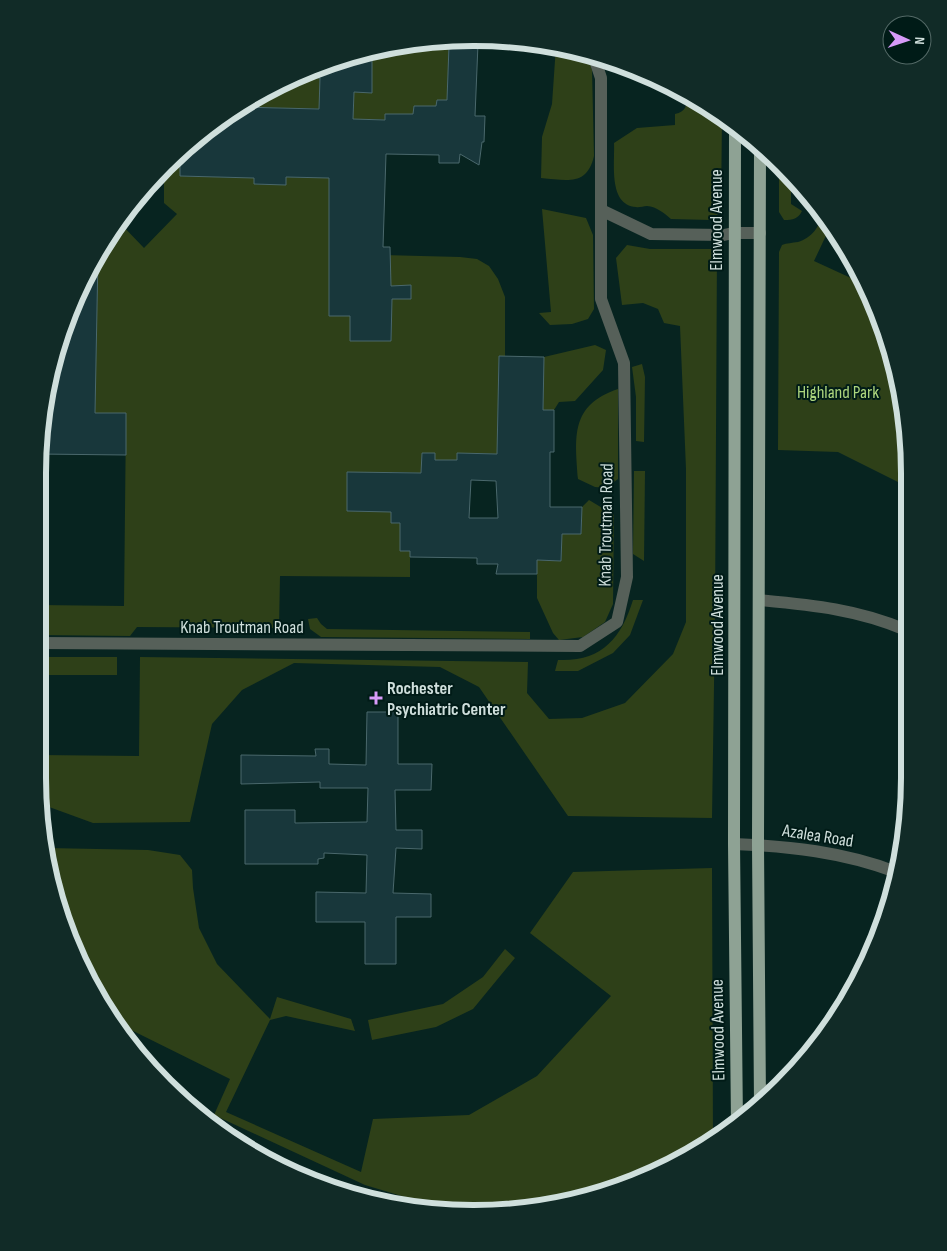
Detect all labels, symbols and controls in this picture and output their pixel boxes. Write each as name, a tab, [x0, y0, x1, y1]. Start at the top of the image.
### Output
north arrow	[882, 15, 932, 65]
text: N	[911, 36, 928, 45]
street label: Elmwood Avenue	[706, 169, 727, 271]
park label: Highland Park	[797, 382, 879, 403]
street label: Knab Troutman Road	[594, 463, 618, 587]
street label: Elmwood Avenue	[707, 574, 728, 676]
street label: Knab Troutman Road	[180, 617, 304, 638]
place label: Rochester Psychiatric Center	[387, 678, 506, 720]
marker: Rochester Psychiatric Center	[369, 691, 383, 705]
street label: Azalea Road	[780, 820, 855, 852]
street label: Elmwood Avenue	[707, 979, 729, 1081]

